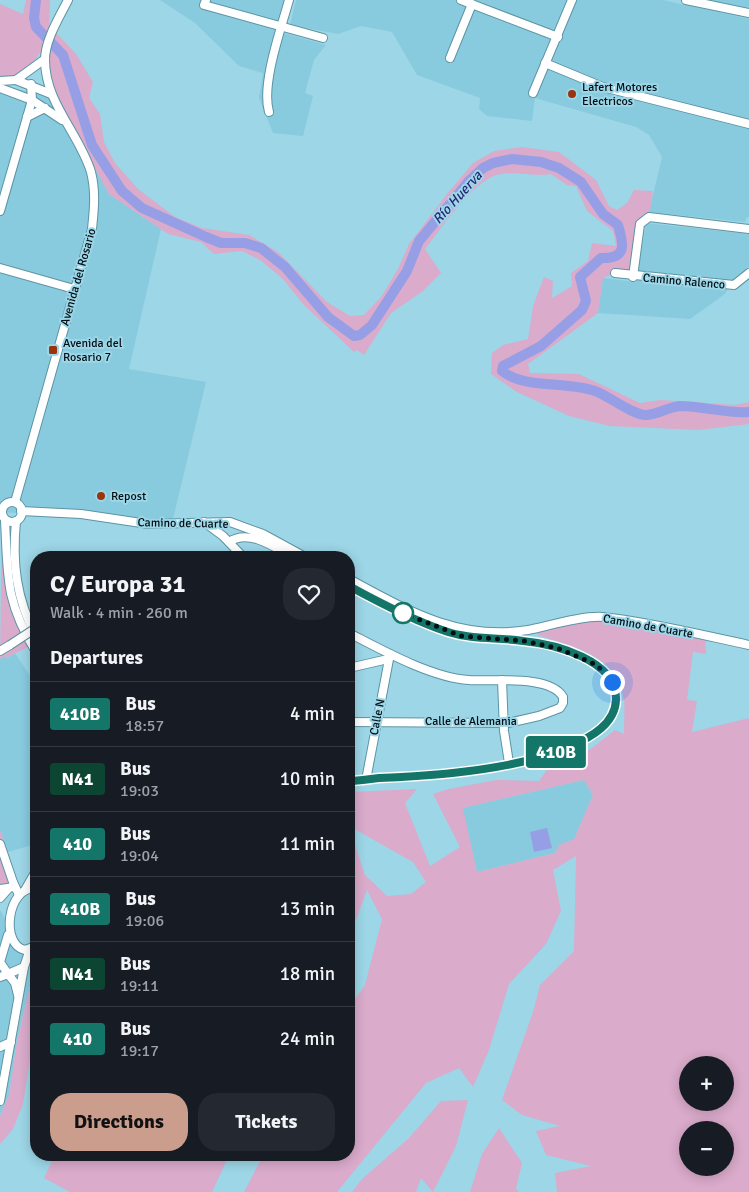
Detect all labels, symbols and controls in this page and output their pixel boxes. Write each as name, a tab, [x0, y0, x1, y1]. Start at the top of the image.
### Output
place label: Lafert Motores Electricos	[582, 80, 657, 109]
marker: Lafert Motores Electricos	[566, 88, 578, 100]
water label: Río Huerva	[429, 167, 486, 227]
street label: Avenida del Rosario	[57, 227, 100, 328]
street label: Camino Ralenco	[642, 270, 726, 293]
place label: Avenida del Rosario 7	[63, 336, 123, 365]
marker: Avenida del Rosario 7	[47, 344, 59, 356]
place label: Repost	[111, 489, 146, 504]
marker: Repost	[95, 490, 107, 502]
street label: Camino de Cuarte	[137, 515, 229, 532]
button: heart	[283, 568, 335, 620]
text: C/ Europa 31	[50, 569, 185, 599]
unlabelled marker	[392, 602, 414, 624]
text: Walk · 4 min · 260 m	[50, 603, 188, 623]
street label: Camino de Cuarte	[602, 611, 694, 642]
text: Departures	[50, 646, 143, 670]
your location	[600, 670, 625, 695]
text: Bus	[125, 692, 156, 716]
street label: Calle N	[367, 698, 388, 737]
text: 4 min	[290, 702, 335, 726]
text: 410B	[60, 703, 100, 725]
street label: Calle de Alemania	[425, 714, 517, 729]
text: 18:57	[125, 716, 164, 736]
line badge: 410B	[521, 736, 591, 768]
text: 410B	[536, 741, 576, 763]
text: Bus	[120, 757, 151, 781]
text: 10 min	[280, 767, 335, 791]
text: N41	[62, 768, 93, 790]
text: 19:03	[120, 781, 159, 801]
text: Bus	[120, 822, 151, 846]
text: 11 min	[280, 832, 335, 856]
text: 410	[63, 833, 92, 855]
text: 19:04	[120, 846, 159, 866]
text: Bus	[125, 887, 156, 911]
text: 13 min	[280, 897, 335, 921]
text: 410B	[60, 898, 100, 920]
text: 19:06	[125, 911, 164, 931]
text: Bus	[120, 952, 151, 976]
text: 18 min	[280, 962, 335, 986]
text: N41	[62, 963, 93, 985]
text: 19:11	[120, 976, 159, 996]
text: Bus	[120, 1017, 151, 1041]
text: 24 min	[280, 1027, 335, 1051]
text: 410	[63, 1028, 92, 1050]
text: 19:17	[120, 1041, 159, 1061]
map controls	[679, 1056, 734, 1176]
button: +	[679, 1056, 734, 1111]
button: Directions	[50, 1093, 188, 1151]
button: Tickets	[198, 1093, 335, 1151]
button: −	[679, 1121, 734, 1176]

